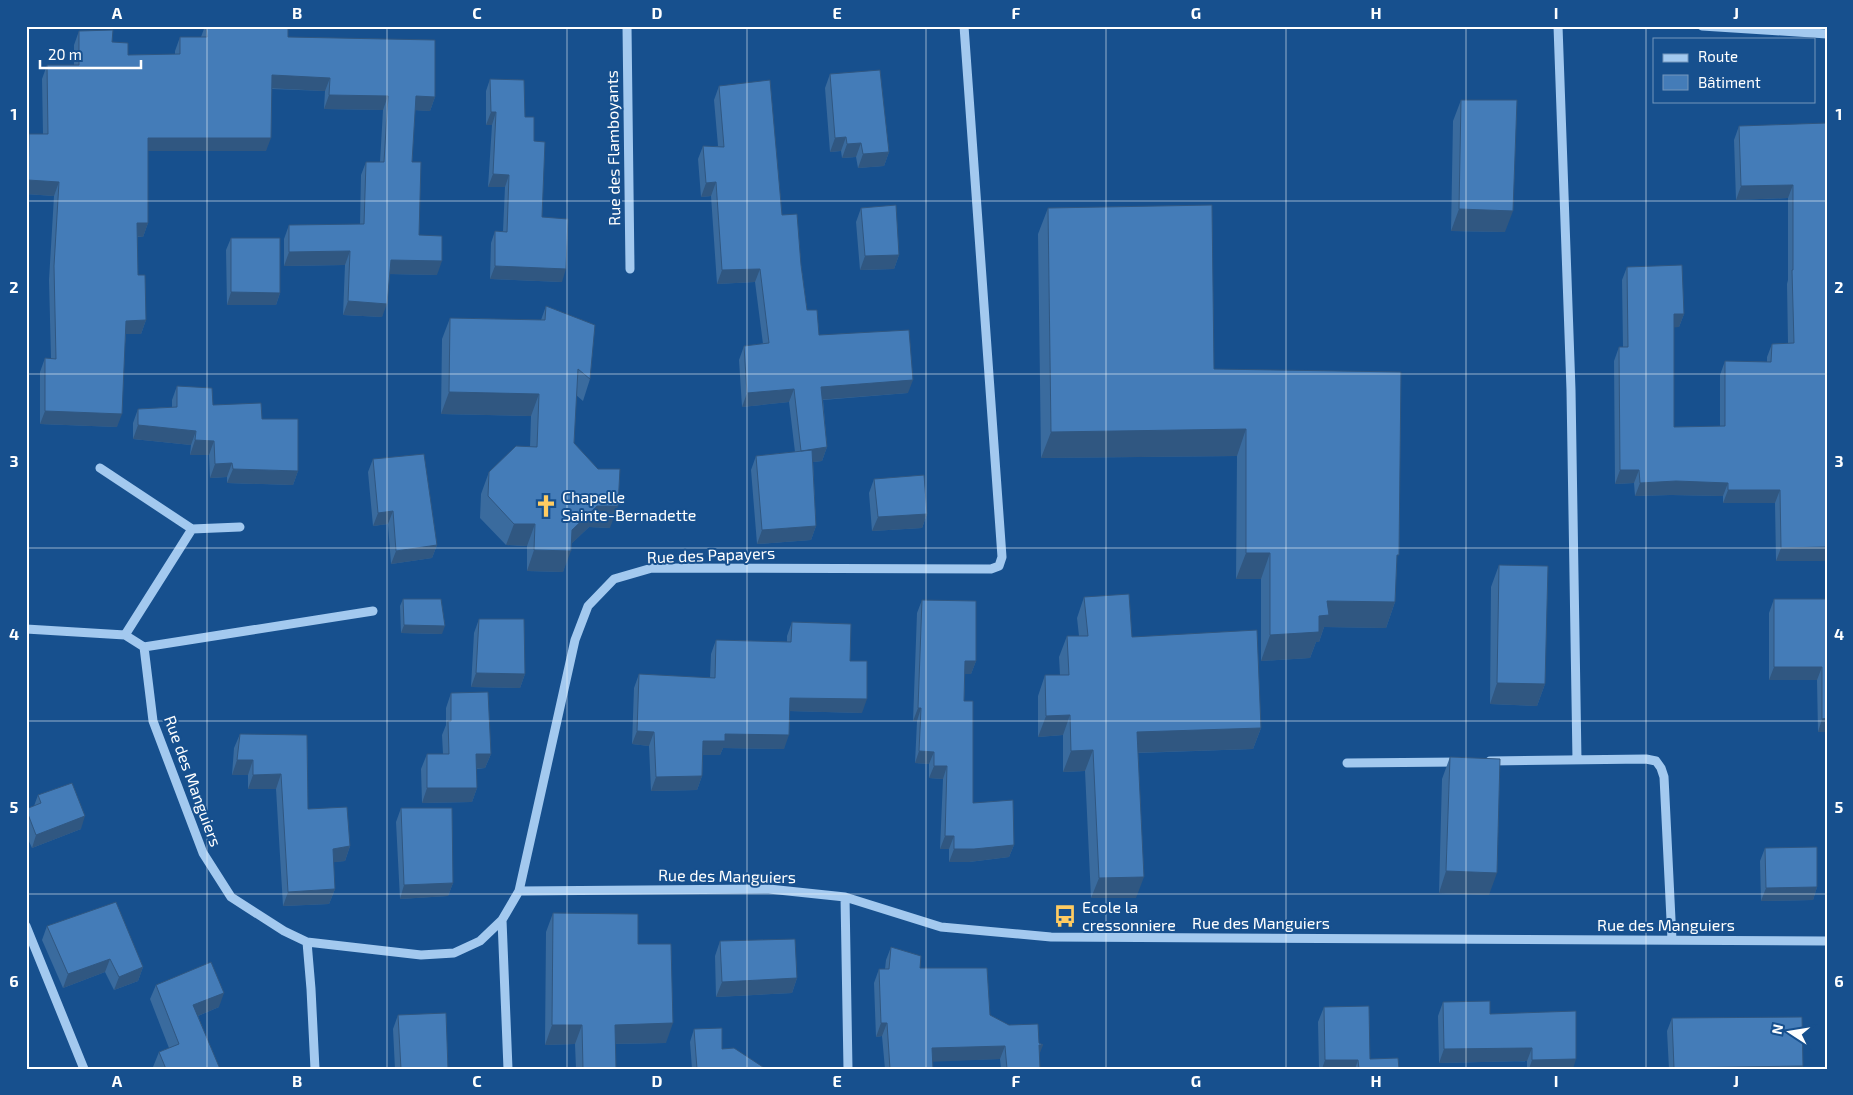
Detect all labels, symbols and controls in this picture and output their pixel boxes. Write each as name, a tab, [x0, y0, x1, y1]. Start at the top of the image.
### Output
text: A	[112, 3, 123, 22]
text: B	[292, 3, 302, 22]
text: C	[472, 3, 482, 22]
text: D	[652, 3, 663, 22]
text: E	[832, 3, 842, 22]
text: F	[1012, 3, 1021, 22]
text: G	[1191, 3, 1201, 22]
text: H	[1370, 3, 1382, 22]
text: I	[1554, 3, 1558, 22]
text: J	[1733, 3, 1739, 22]
scale bar	[40, 38, 141, 70]
legend	[1653, 38, 1816, 102]
text: 20 m	[48, 45, 82, 63]
text: Route	[1698, 47, 1738, 65]
street label: Rue des Flamboyants	[602, 70, 623, 226]
text: Bâtiment	[1698, 73, 1761, 91]
text: 1	[11, 104, 17, 123]
text: 1	[1836, 104, 1842, 123]
text: 2	[9, 277, 19, 296]
text: 2	[1834, 277, 1844, 296]
text: 3	[9, 451, 19, 470]
text: 3	[1834, 451, 1844, 470]
place label: Chapelle Sainte-Bernadette	[562, 487, 696, 524]
church icon: Chapelle Sainte-Bernadette	[533, 493, 559, 519]
street label: Rue des Papayers	[647, 543, 775, 566]
text: 4	[9, 624, 19, 643]
text: 4	[1834, 624, 1844, 643]
street label: Rue des Manguiers	[161, 713, 226, 849]
text: 5	[10, 797, 19, 816]
text: 5	[1835, 797, 1844, 816]
street label: Rue des Manguiers	[658, 865, 796, 886]
place label: Ecole la cressonniere	[1082, 897, 1176, 934]
bus stop icon: Ecole la cressonniere	[1052, 903, 1078, 929]
street label: Rue des Manguiers	[1192, 913, 1330, 932]
street label: Rue des Manguiers	[1597, 915, 1735, 934]
text: 6	[9, 971, 19, 990]
text: 6	[1834, 971, 1844, 990]
north arrow	[1766, 1008, 1816, 1058]
text: N	[1767, 1022, 1786, 1036]
text: A	[112, 1071, 123, 1090]
text: B	[292, 1071, 302, 1090]
text: C	[472, 1071, 482, 1090]
text: D	[652, 1071, 663, 1090]
text: E	[832, 1071, 842, 1090]
text: F	[1012, 1071, 1021, 1090]
text: G	[1191, 1071, 1201, 1090]
text: H	[1370, 1071, 1382, 1090]
text: I	[1554, 1071, 1558, 1090]
text: J	[1733, 1071, 1739, 1090]

